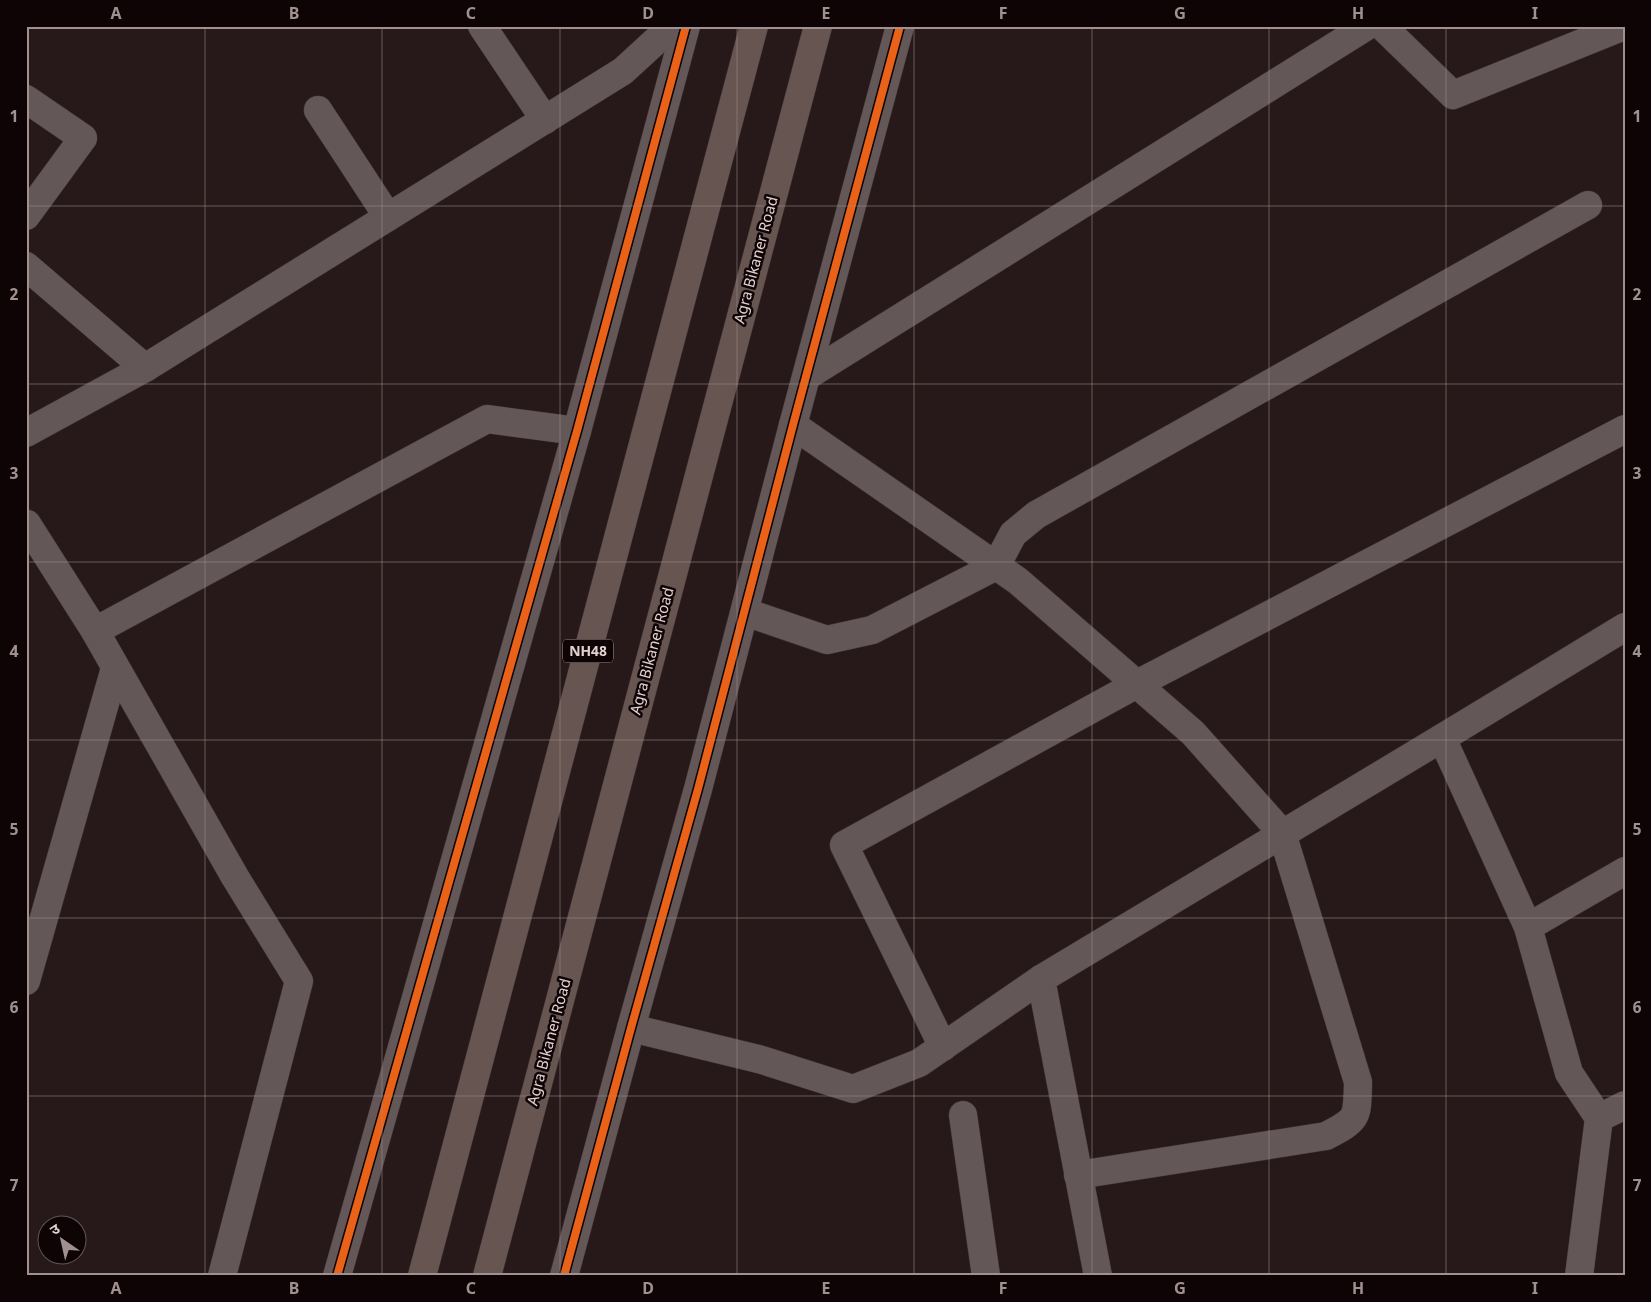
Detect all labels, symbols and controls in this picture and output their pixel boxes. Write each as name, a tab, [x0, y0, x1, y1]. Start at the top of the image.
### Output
text: A	[110, 5, 122, 26]
text: B	[289, 5, 299, 26]
text: C	[466, 5, 476, 26]
text: D	[642, 5, 654, 26]
text: E	[822, 5, 830, 26]
text: F	[999, 5, 1007, 26]
text: G	[1174, 5, 1186, 26]
text: H	[1352, 5, 1364, 26]
text: I	[1532, 5, 1538, 26]
text: 1	[9, 108, 19, 129]
text: 1	[1632, 108, 1642, 129]
street label: Agra Bikaner Road	[731, 195, 784, 326]
text: 2	[9, 286, 19, 307]
text: 2	[1632, 286, 1642, 307]
text: 3	[9, 465, 19, 486]
text: 3	[1632, 465, 1642, 486]
street label: Agra Bikaner Road	[627, 586, 680, 717]
road number: NH48	[563, 640, 613, 662]
text: 4	[9, 643, 19, 664]
text: 4	[1632, 643, 1642, 664]
text: 5	[9, 821, 19, 842]
text: 5	[1632, 821, 1642, 842]
street label: Agra Bikaner Road	[524, 977, 577, 1108]
text: 6	[9, 999, 19, 1020]
text: 6	[1632, 999, 1642, 1020]
text: 7	[9, 1177, 19, 1198]
text: 7	[1632, 1177, 1642, 1198]
north arrow	[38, 1214, 88, 1264]
text: उ	[47, 1220, 65, 1241]
text: A	[110, 1280, 122, 1301]
text: B	[289, 1280, 299, 1301]
text: C	[466, 1280, 476, 1301]
text: D	[642, 1280, 654, 1301]
text: E	[822, 1280, 830, 1301]
text: F	[999, 1280, 1007, 1301]
text: G	[1174, 1280, 1186, 1301]
text: H	[1352, 1280, 1364, 1301]
text: I	[1532, 1280, 1538, 1301]

